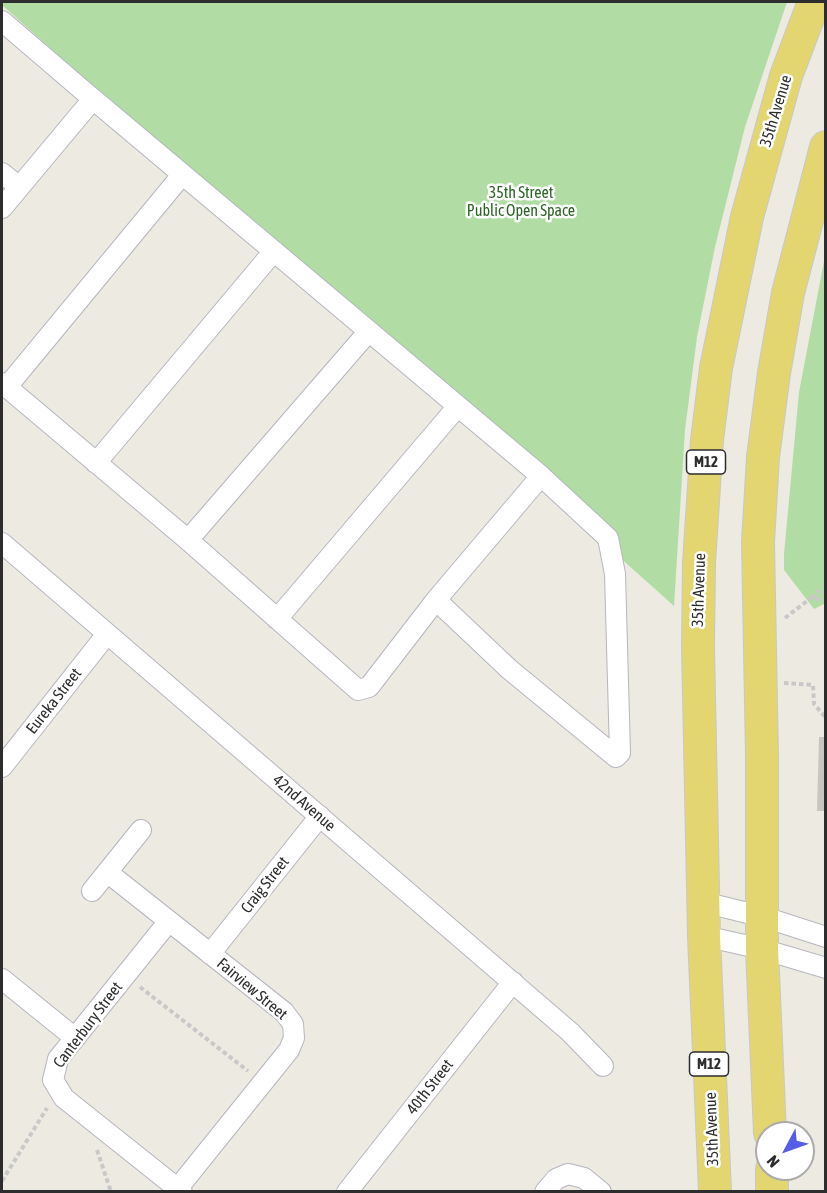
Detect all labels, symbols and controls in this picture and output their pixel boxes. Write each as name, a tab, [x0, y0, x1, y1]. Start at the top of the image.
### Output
street label: 35th Avenue	[756, 73, 796, 149]
park label: 35th Street Public Open Space	[467, 183, 575, 221]
road number: M12	[686, 450, 726, 474]
street label: 35th Avenue	[688, 553, 710, 627]
street label: Eureka Street	[22, 664, 86, 738]
street label: 42nd Avenue	[269, 771, 339, 835]
street label: Craig Street	[237, 853, 293, 917]
street label: Fairview Street	[213, 954, 291, 1024]
street label: Canterbury Street	[49, 978, 127, 1072]
road number: M12	[690, 1052, 728, 1076]
street label: 40th Street	[403, 1056, 457, 1118]
street label: 35th Avenue	[701, 1092, 723, 1166]
north arrow	[755, 1121, 815, 1181]
text: N	[763, 1152, 783, 1171]

